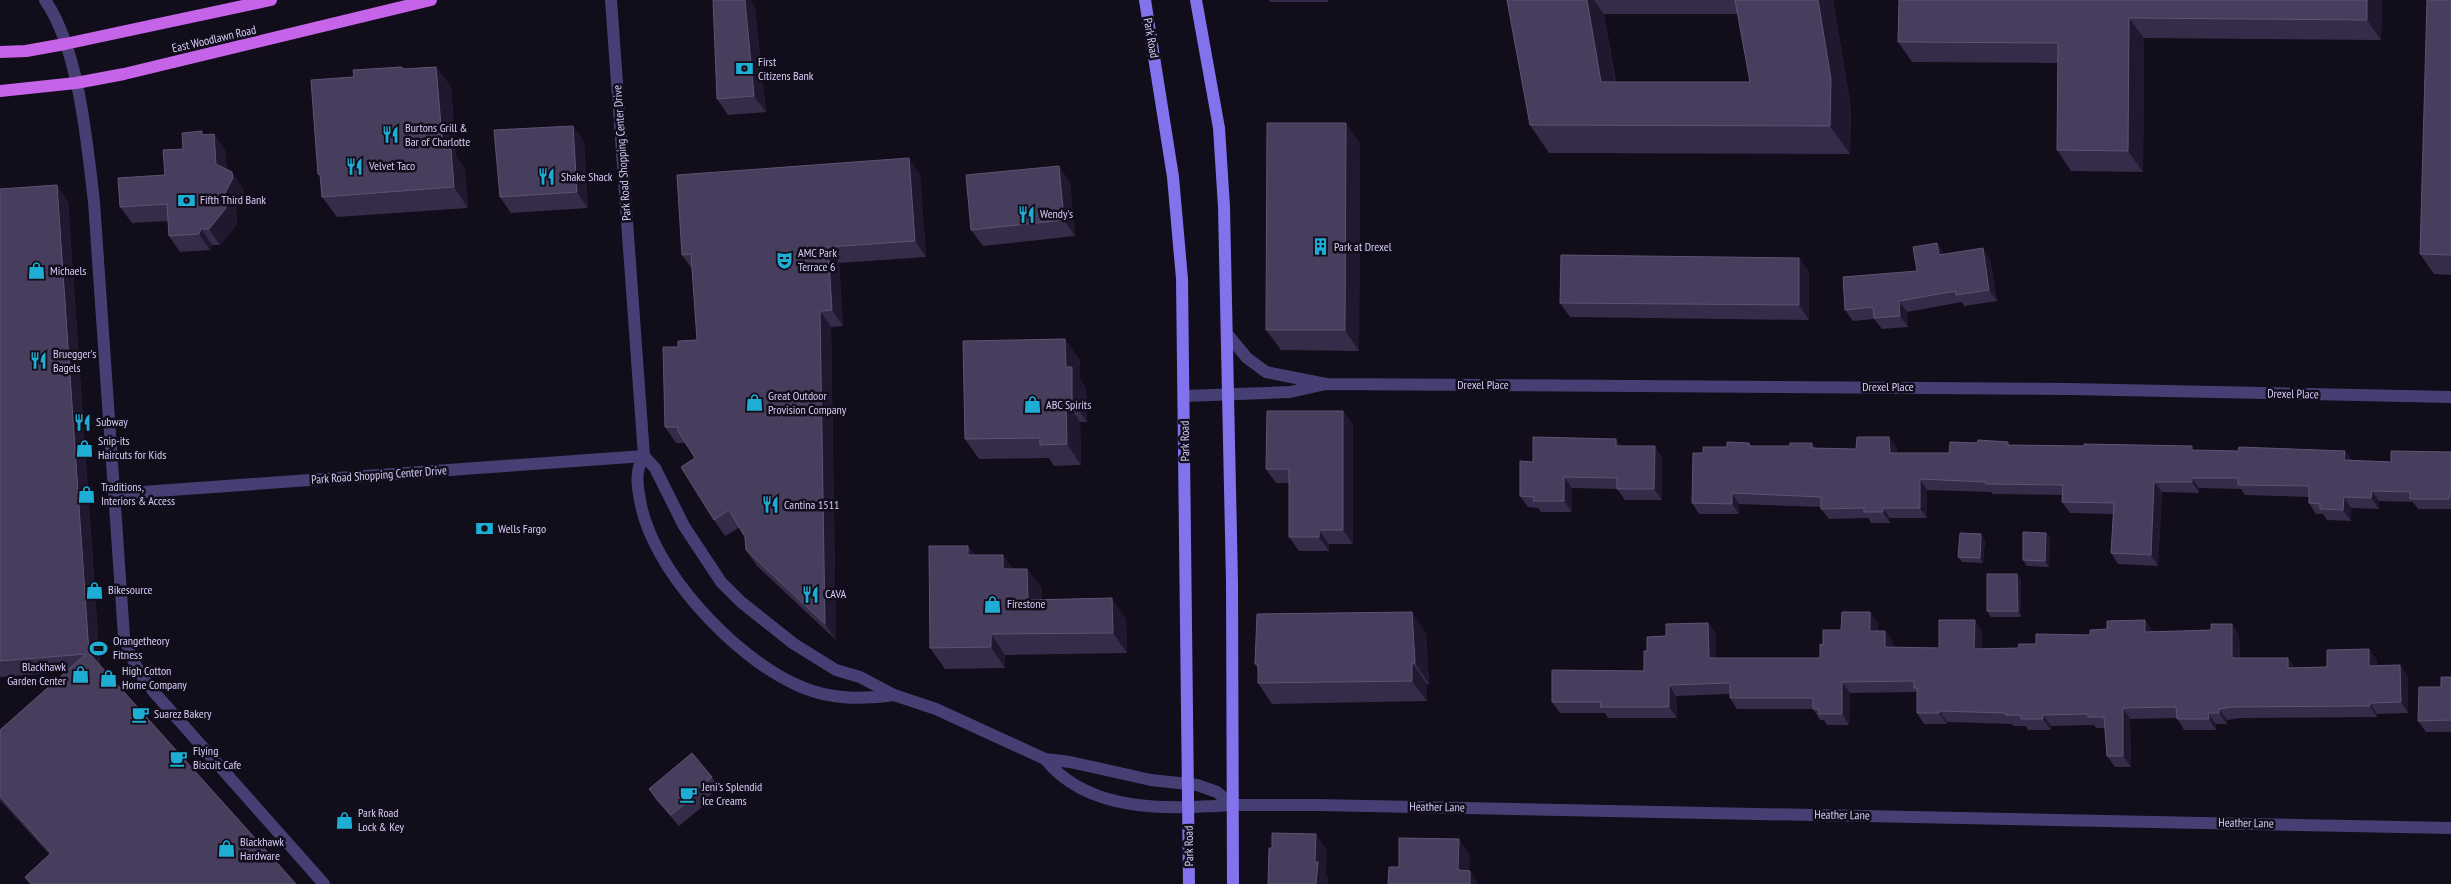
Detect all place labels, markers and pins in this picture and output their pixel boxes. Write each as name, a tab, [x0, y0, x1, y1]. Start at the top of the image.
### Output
place label: First Citizens Bank	[758, 54, 814, 83]
bank icon: First Citizens Bank	[734, 59, 754, 79]
place label: Burtons Grill & Bar of Charlotte	[405, 120, 470, 149]
restaurant icon: Burtons Grill & Bar of Charlotte	[381, 125, 401, 145]
restaurant icon: Velvet Taco	[345, 156, 365, 176]
place label: Velvet Taco	[368, 158, 415, 173]
restaurant icon: Shake Shack	[537, 167, 557, 187]
place label: Shake Shack	[561, 169, 613, 184]
bank icon: Fifth Third Bank	[176, 190, 196, 210]
place label: Fifth Third Bank	[200, 192, 266, 207]
restaurant icon: Wendy's	[1016, 204, 1036, 224]
place label: Wendy's	[1040, 206, 1073, 221]
building icon: Park at Drexel	[1310, 237, 1330, 257]
place label: Park at Drexel	[1334, 239, 1392, 254]
place label: AMC Park Terrace 6	[798, 245, 837, 274]
theatre icon: AMC Park Terrace 6	[774, 250, 794, 270]
shop icon: Michaels	[26, 261, 46, 281]
place label: Michaels	[50, 263, 86, 278]
place label: Bruegger's Bagels	[53, 346, 96, 375]
restaurant icon: Bruegger's Bagels	[29, 351, 49, 371]
place label: Great Outdoor Provision Company	[768, 388, 847, 417]
shop icon: Great Outdoor Provision Company	[744, 393, 764, 413]
shop icon: ABC Spirits	[1022, 395, 1042, 415]
place label: ABC Spirits	[1046, 397, 1091, 412]
restaurant icon: Subway	[72, 412, 92, 432]
place label: Subway	[96, 414, 128, 429]
place label: Snip-its Haircuts for Kids	[98, 433, 166, 462]
shop icon: Snip-its Haircuts for Kids	[74, 438, 94, 458]
place label: Traditions, Interiors & Access	[101, 479, 175, 508]
shop icon: Traditions, Interiors & Access	[77, 484, 97, 504]
restaurant icon: Cantina 1511	[760, 495, 780, 515]
place label: Cantina 1511	[784, 497, 840, 512]
bank icon: Wells Fargo	[474, 519, 494, 539]
place label: Wells Fargo	[498, 521, 546, 536]
shop icon: Bikesource	[84, 580, 104, 600]
place label: Bikesource	[108, 582, 153, 597]
restaurant icon: CAVA	[801, 584, 821, 604]
place label: CAVA	[825, 586, 846, 601]
shop icon: Firestone	[983, 594, 1003, 614]
place label: Firestone	[1007, 596, 1046, 611]
place label: Orangetheory Fitness	[113, 633, 170, 662]
sports icon: Orangetheory Fitness	[89, 638, 109, 658]
place label: Blackhawk Garden Center	[7, 659, 67, 688]
place label: High Cotton Home Company	[122, 663, 187, 692]
shop icon: Blackhawk Garden Center	[70, 664, 90, 684]
shop icon: High Cotton Home Company	[98, 668, 118, 688]
cafe icon: Suarez Bakery	[130, 704, 150, 724]
place label: Suarez Bakery	[154, 706, 212, 721]
place label: Flying Biscuit Cafe	[193, 743, 241, 772]
cafe icon: Flying Biscuit Cafe	[169, 748, 189, 768]
place label: Jeni's Splendid Ice Creams	[701, 779, 762, 808]
cafe icon: Jeni's Splendid Ice Creams	[678, 784, 698, 804]
place label: Park Road Lock & Key	[358, 805, 404, 834]
shop icon: Park Road Lock & Key	[334, 810, 354, 830]
place label: Blackhawk Hardware	[240, 834, 284, 863]
shop icon: Blackhawk Hardware	[216, 839, 236, 859]

